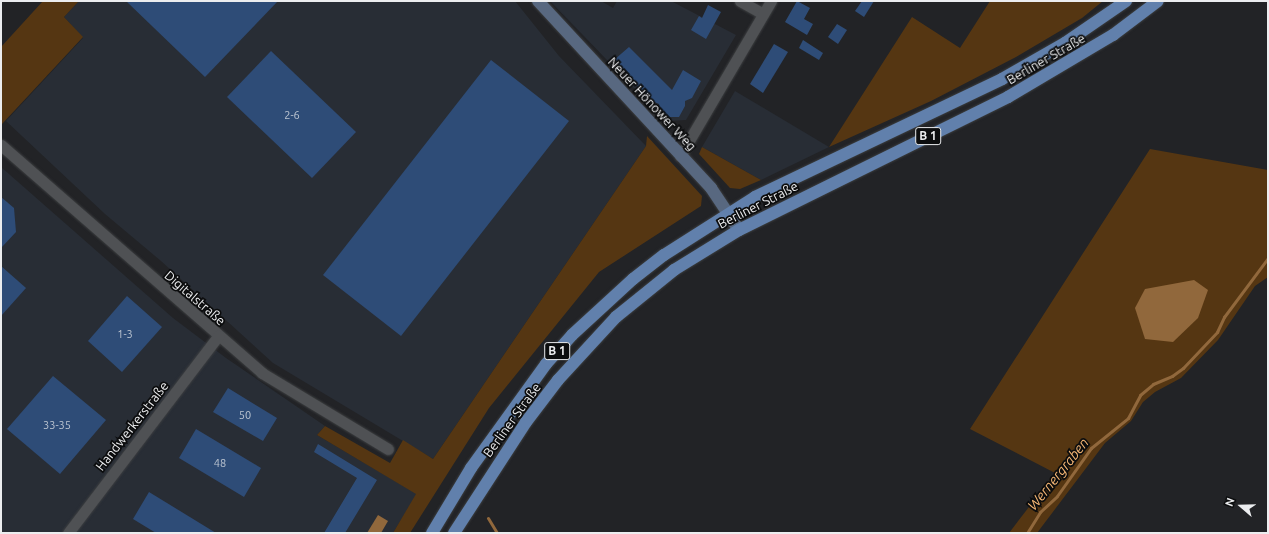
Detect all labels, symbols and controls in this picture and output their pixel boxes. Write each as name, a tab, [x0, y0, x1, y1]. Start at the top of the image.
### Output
street label: Berliner Straße	[1004, 30, 1088, 88]
street label: Neuer Hönower Weg	[605, 54, 699, 154]
house number: 2-6	[284, 108, 300, 122]
road number: B 1	[915, 126, 941, 146]
street label: Berliner Straße	[715, 178, 801, 232]
street label: Digitalstraße	[161, 267, 229, 329]
house number: 1-3	[117, 327, 133, 341]
road number: B 1	[544, 341, 570, 361]
street label: Handwerkerstraße	[92, 378, 172, 474]
street label: Berliner Straße	[480, 380, 544, 460]
house number: 50	[239, 408, 251, 422]
house number: 33-35	[43, 418, 71, 432]
water label: Wernergraben	[1024, 435, 1092, 513]
house number: 48	[214, 456, 226, 470]
north arrow	[1221, 486, 1261, 526]
text: N	[1223, 496, 1237, 508]

